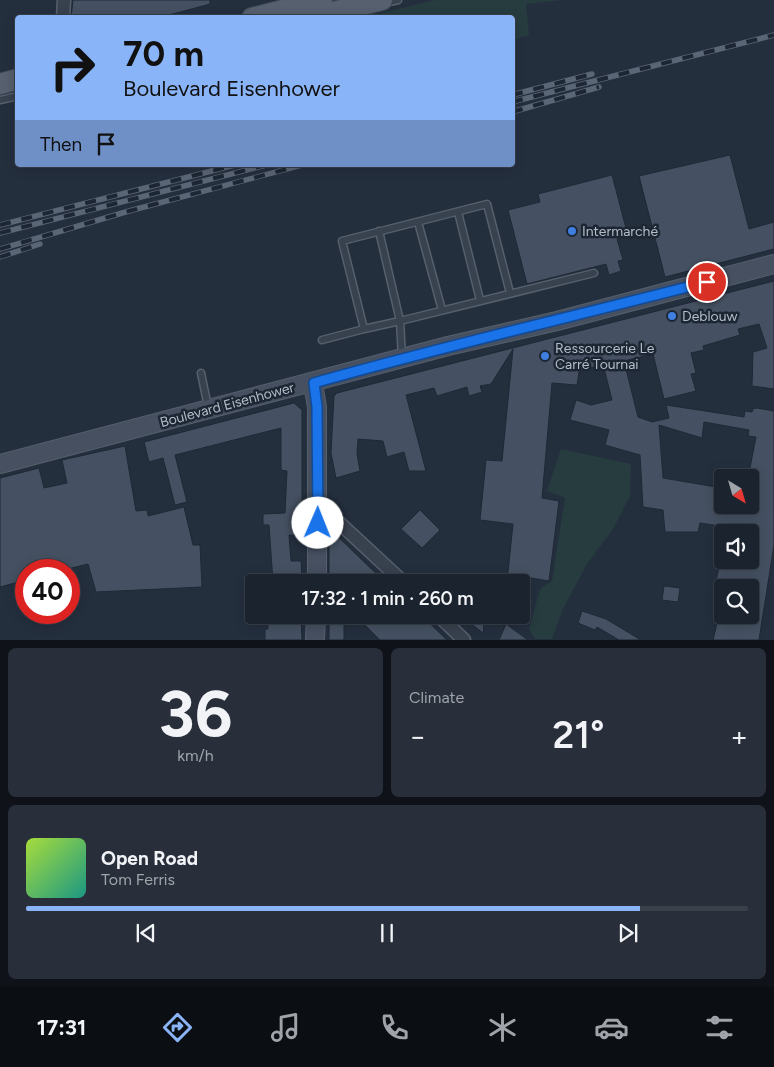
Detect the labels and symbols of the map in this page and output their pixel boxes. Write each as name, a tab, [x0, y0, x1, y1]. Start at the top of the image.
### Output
place label: Intermarché	[582, 223, 658, 240]
marker: Intermarché	[566, 225, 578, 237]
pin	[686, 261, 728, 303]
place label: Deblouw	[682, 308, 737, 325]
marker: Deblouw	[666, 310, 678, 322]
place label: Ressourcerie Le Carré Tournai	[555, 340, 655, 373]
marker: Ressourcerie Le Carré Tournai	[539, 350, 551, 362]
street label: Boulevard Eisenhower	[158, 379, 296, 431]
north arrow	[714, 469, 759, 514]
position arrow	[291, 496, 343, 548]
speed limit sign: 40	[15, 559, 80, 624]

